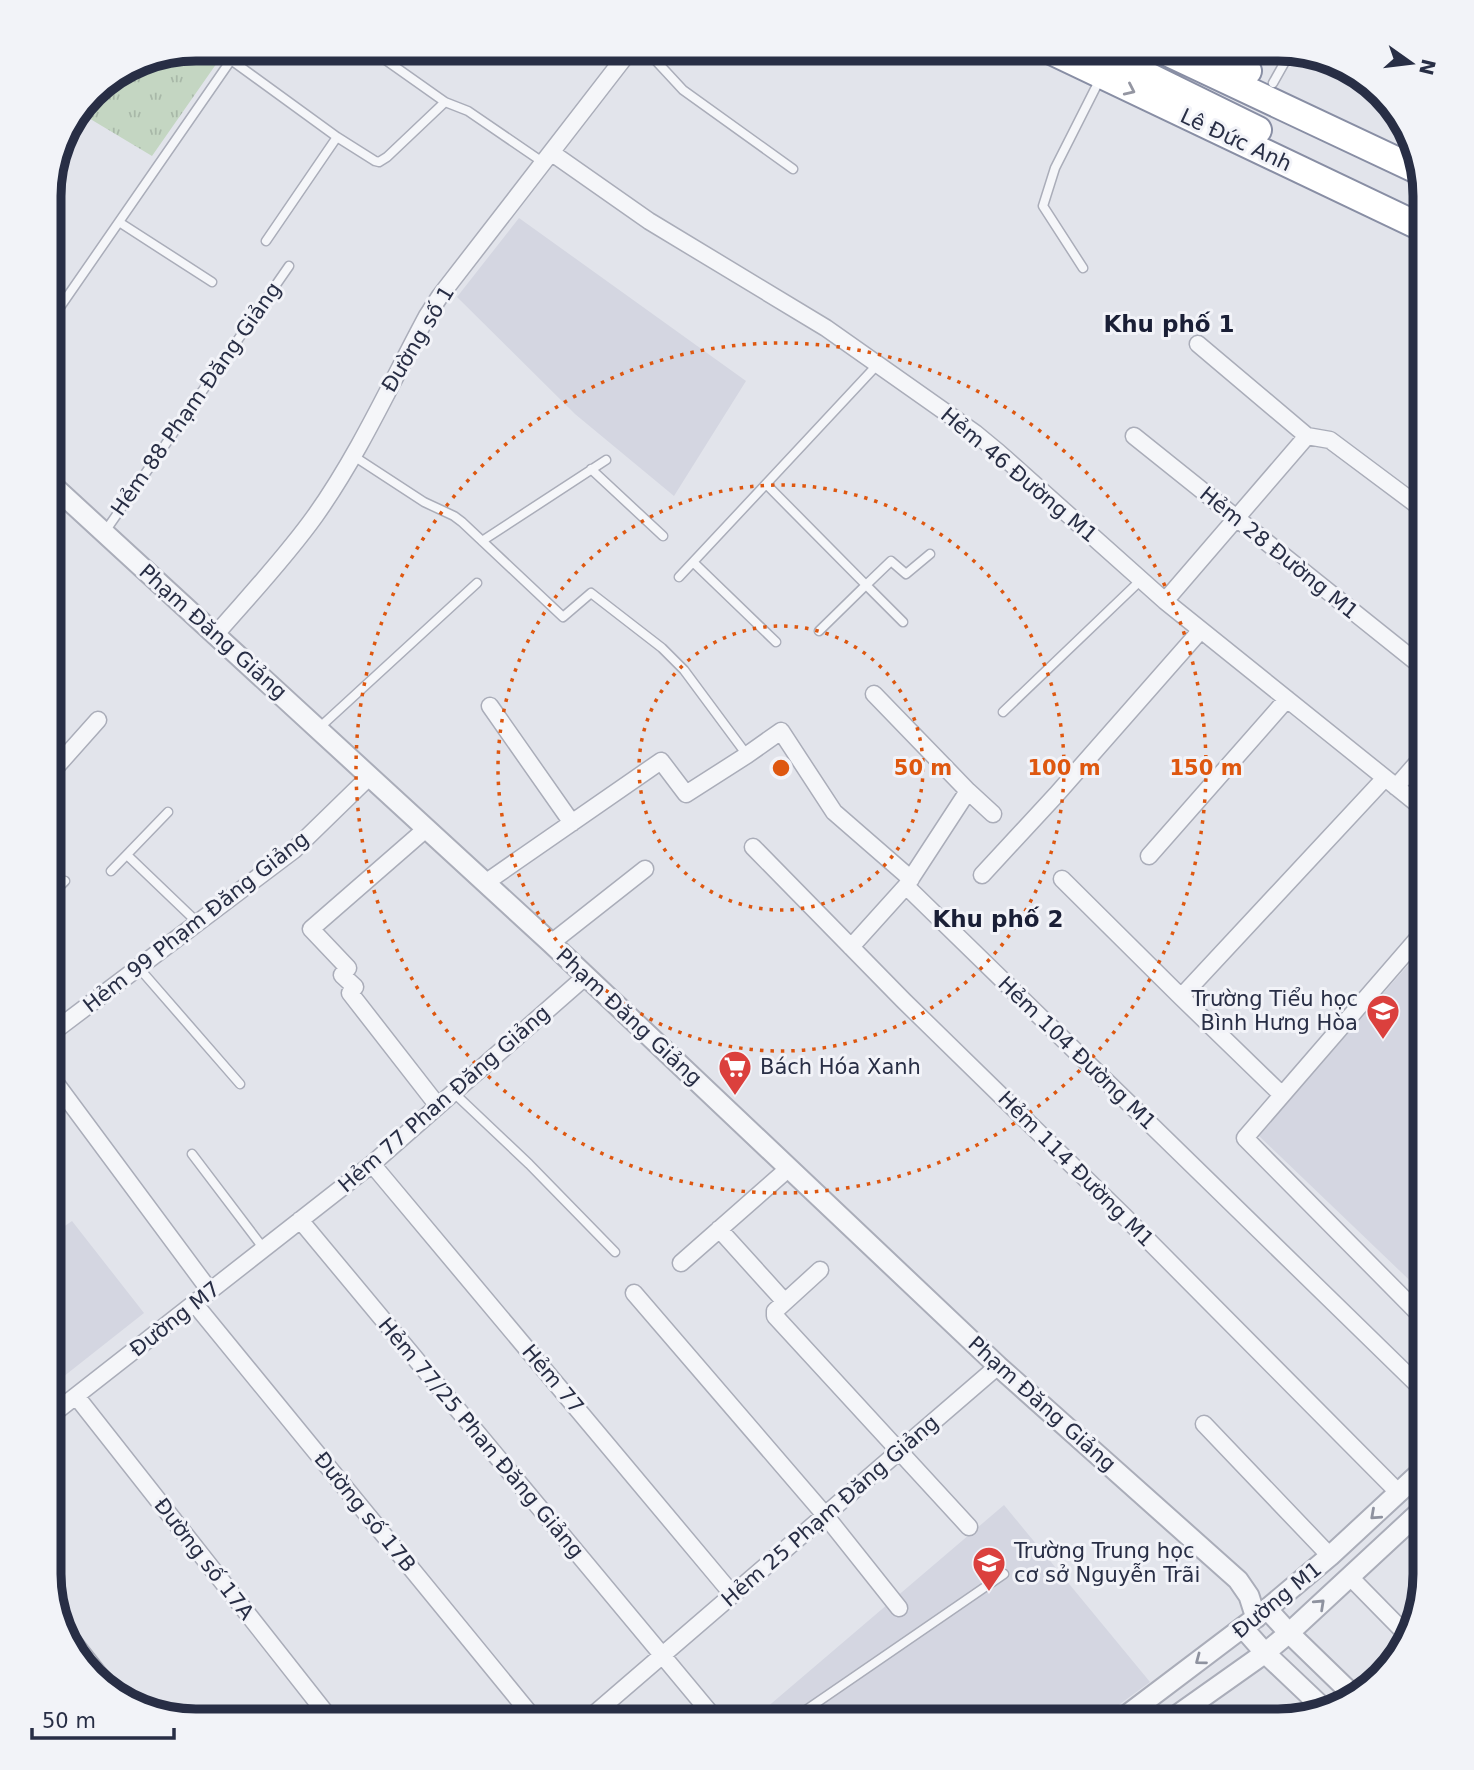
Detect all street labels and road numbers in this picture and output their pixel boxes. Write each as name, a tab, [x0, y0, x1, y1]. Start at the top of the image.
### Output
street label: Lê Đức Anh	[1177, 104, 1295, 176]
street label: Hẻm 88 Phạm Đăng Giảng	[106, 278, 286, 520]
street label: Đường số 1	[377, 282, 459, 396]
street label: Hẻm 46 Đường M1	[936, 403, 1102, 547]
street label: Hẻm 28 Đường M1	[1195, 482, 1363, 624]
street label: Phạm Đăng Giảng	[134, 559, 292, 705]
street label: Hẻm 99 Phạm Đăng Giảng	[79, 827, 313, 1017]
street label: Phạm Đăng Giảng	[551, 943, 707, 1091]
street label: Hẻm 104 Đường M1	[993, 971, 1161, 1135]
street label: Hẻm 77 Phan Đăng Giảng	[333, 1001, 555, 1197]
street label: Hẻm 114 Đường M1	[993, 1086, 1159, 1252]
street label: Đường M7	[125, 1277, 225, 1361]
street label: Hẻm 77/25 Phan Đăng Giảng	[373, 1313, 589, 1563]
street label: Phạm Đăng Giảng	[963, 1331, 1121, 1477]
street label: Hẻm 77	[517, 1340, 589, 1418]
street label: Hẻm 25 Phạm Đăng Giảng	[717, 1410, 943, 1612]
street label: Đường số 17B	[309, 1447, 421, 1577]
street label: Đường số 17A	[149, 1494, 259, 1625]
street label: Đường M1	[1228, 1557, 1326, 1643]

